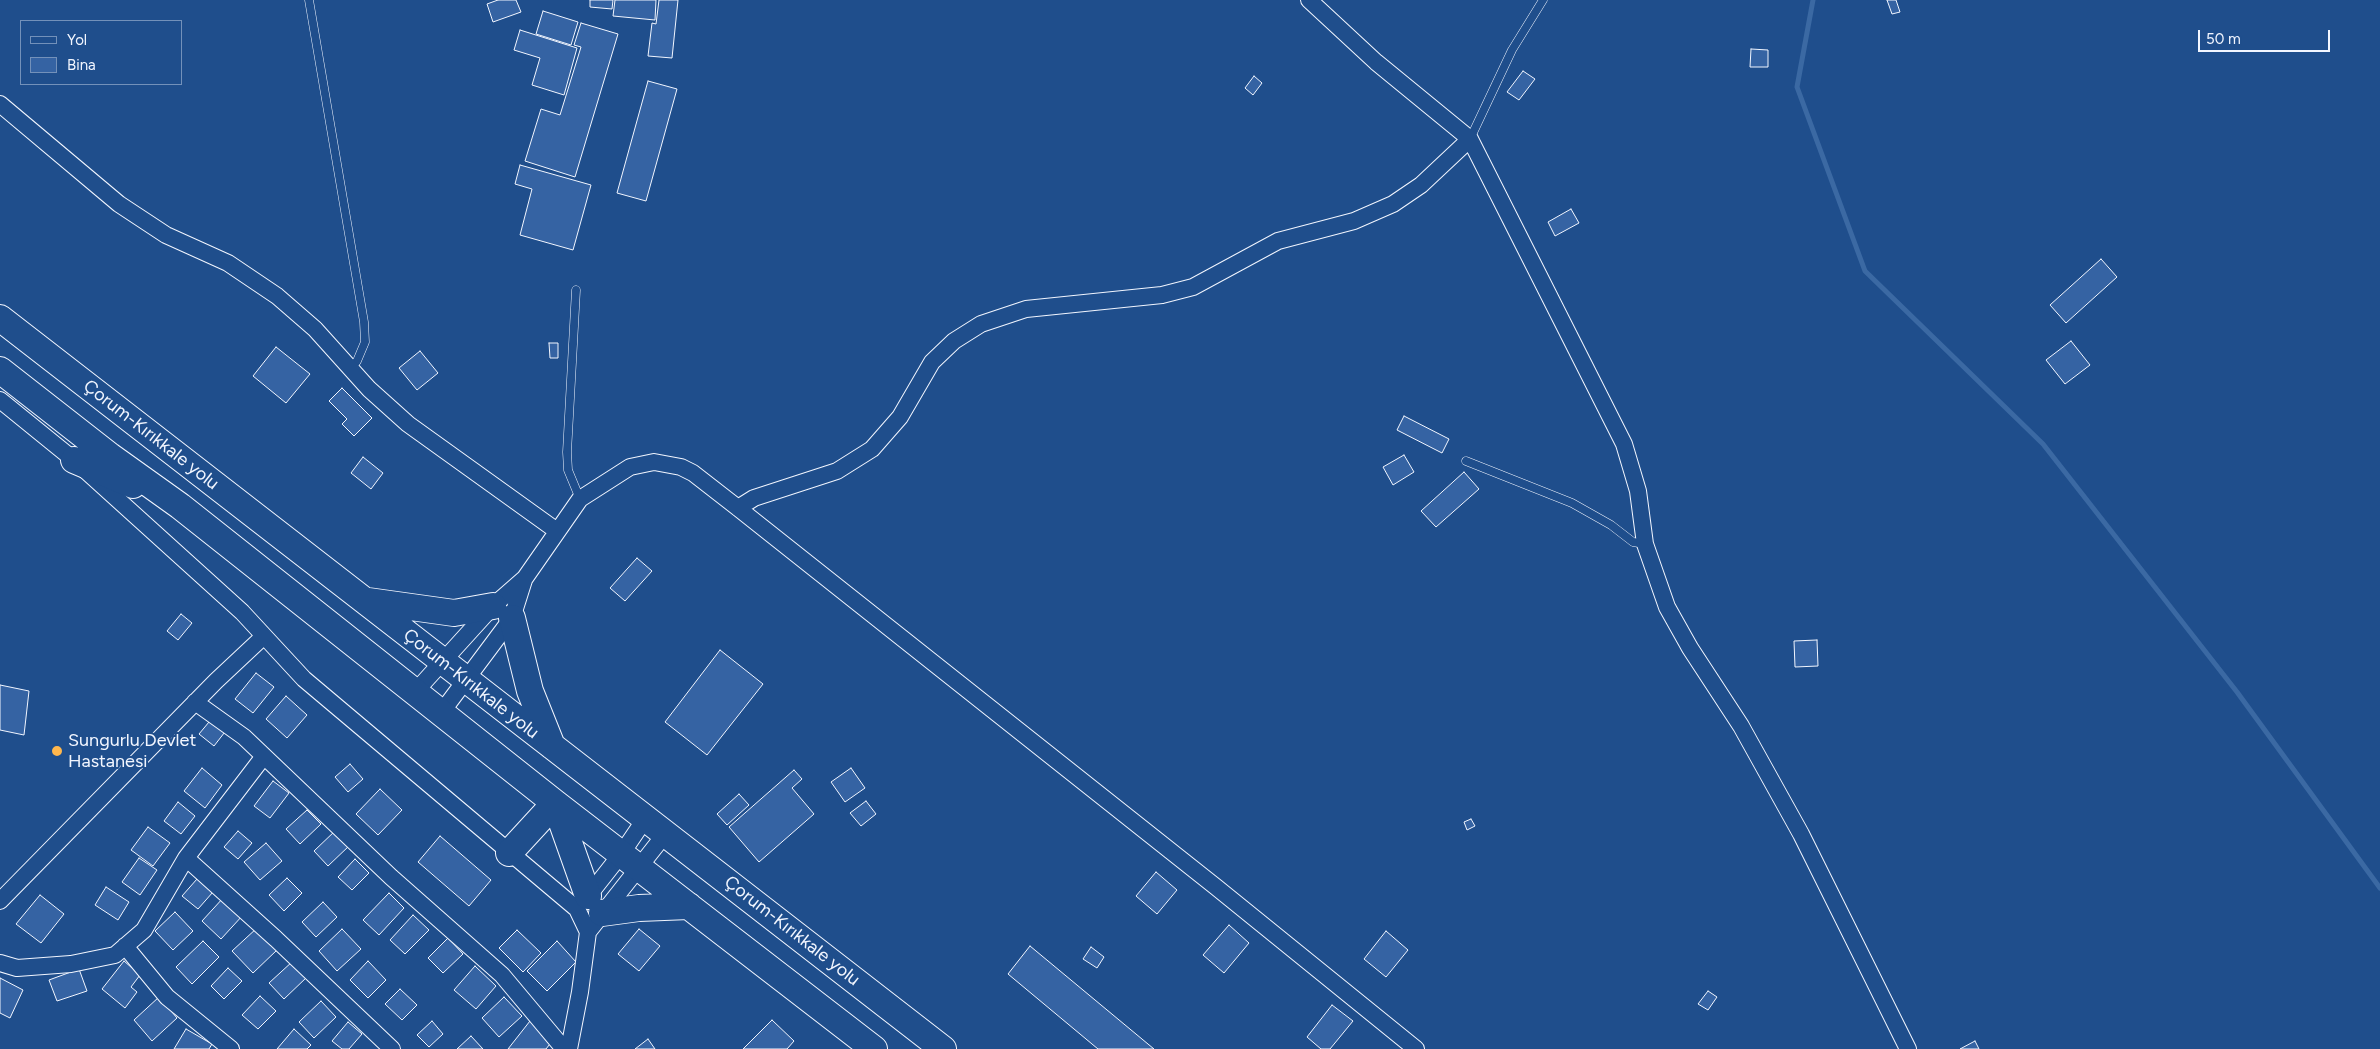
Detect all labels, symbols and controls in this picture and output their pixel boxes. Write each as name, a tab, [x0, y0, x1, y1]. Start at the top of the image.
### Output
legend	[20, 20, 182, 85]
scale bar	[2200, 20, 2332, 52]
text: 50 m	[2206, 30, 2241, 48]
text: Yol	[67, 31, 87, 49]
text: Bina	[67, 56, 96, 74]
street label: Çorum-Kırıkkale yolu	[79, 375, 223, 495]
street label: Çorum-Kırıkkale yolu	[399, 624, 543, 744]
place label: Sungurlu Devlet Hastanesi	[68, 730, 196, 772]
marker: Sungurlu Devlet Hastanesi	[50, 744, 64, 758]
street label: Çorum-Kırıkkale yolu	[720, 871, 864, 991]

